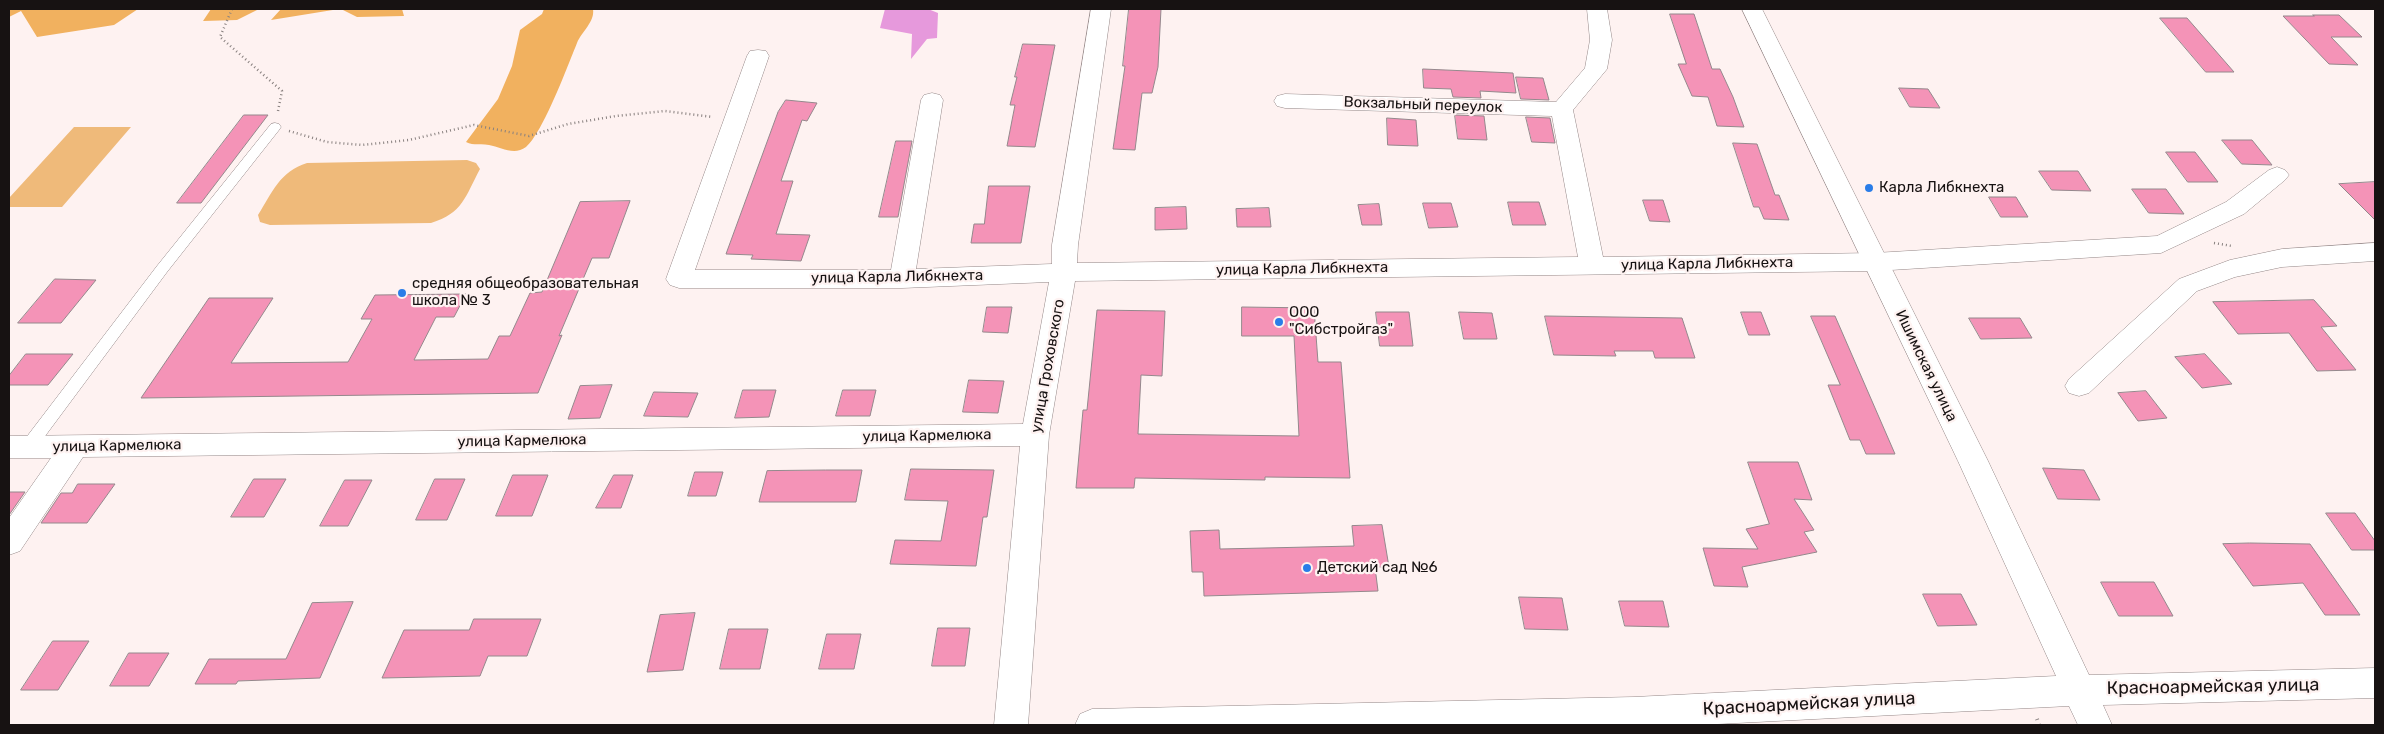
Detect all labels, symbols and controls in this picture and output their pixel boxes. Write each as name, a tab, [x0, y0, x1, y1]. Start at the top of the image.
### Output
street label: Вокзальный переулок	[1343, 93, 1503, 117]
place label: Карла Либкнехта	[1879, 179, 2004, 197]
marker: Карла Либкнехта	[1863, 182, 1875, 194]
street label: улица Карла Либкнехта	[1621, 253, 1793, 275]
street label: улица Карла Либкнехта	[1216, 258, 1388, 280]
street label: улица Карла Либкнехта	[811, 266, 983, 288]
place label: средняя общеобразовательная школа № 3	[412, 275, 639, 310]
marker: средняя общеобразовательная школа № 3	[396, 287, 408, 299]
street label: улица Гроховского	[1027, 298, 1069, 434]
place label: ООО "Сибстройгаз"	[1289, 304, 1393, 339]
street label: Ишимская улица	[1891, 307, 1961, 425]
marker: ООО "Сибстройгаз"	[1273, 316, 1285, 328]
street label: улица Кармелюка	[862, 426, 992, 446]
street label: улица Кармелюка	[457, 431, 587, 451]
street label: улица Кармелюка	[52, 436, 182, 456]
place label: Детский сад №6	[1317, 559, 1438, 577]
marker: Детский сад №6	[1301, 562, 1313, 574]
street label: Красноармейская улица	[2106, 674, 2320, 700]
street label: Красноармейская улица	[1702, 688, 1916, 720]

